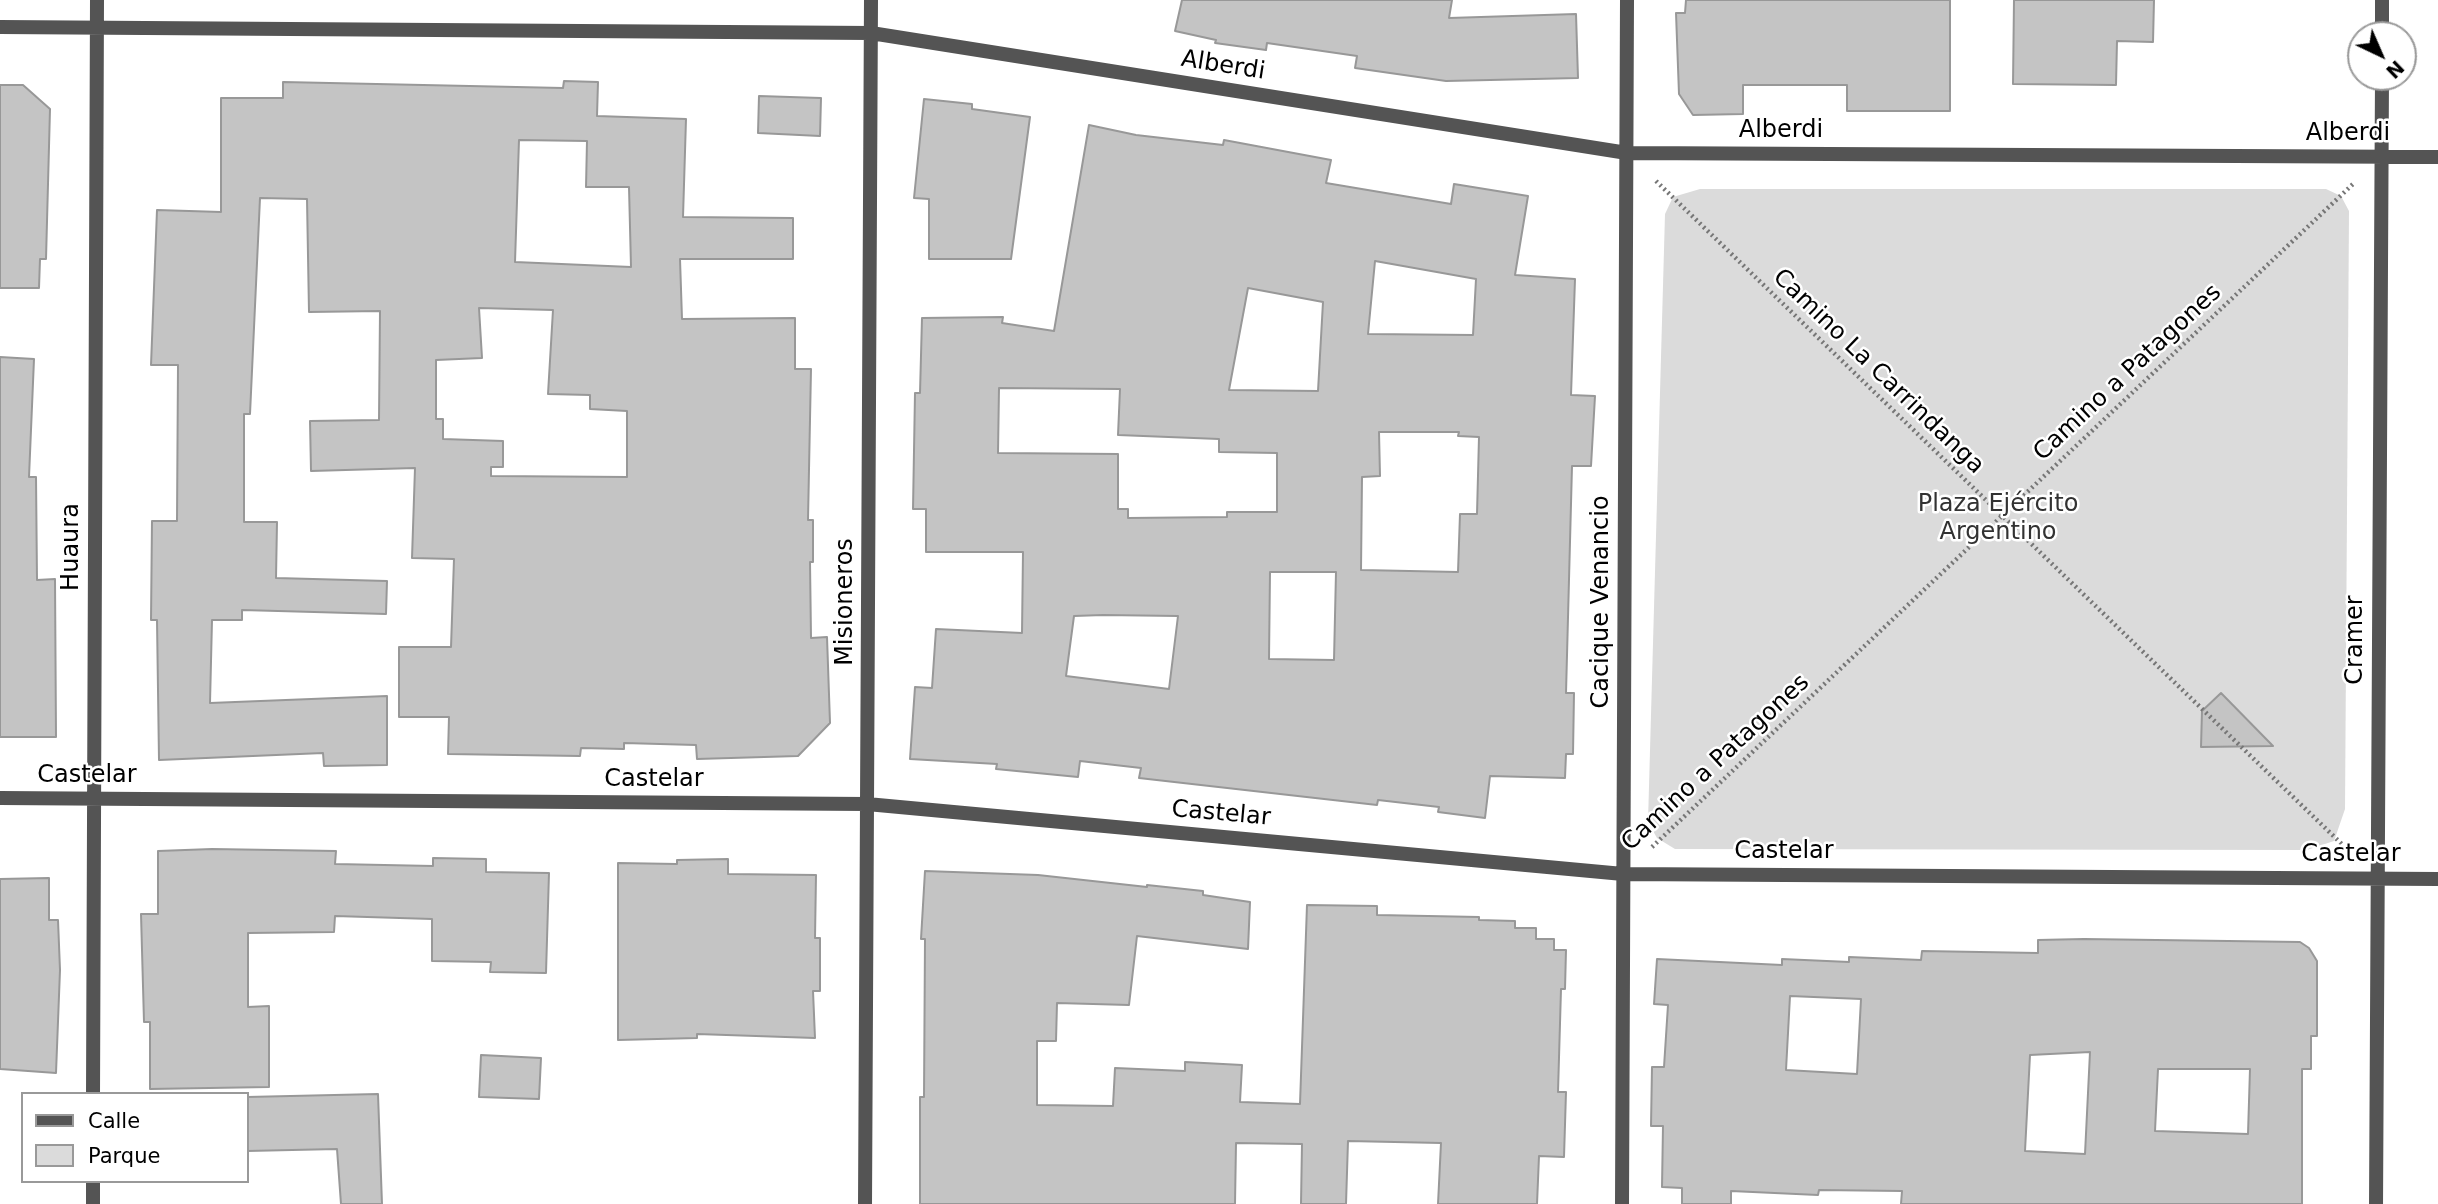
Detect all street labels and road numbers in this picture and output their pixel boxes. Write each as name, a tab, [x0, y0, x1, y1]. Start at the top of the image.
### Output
street label: Alberdi	[1179, 45, 1267, 87]
street label: Alberdi	[1739, 117, 1823, 145]
street label: Alberdi	[2306, 120, 2390, 148]
street label: Camino La Carrindanga	[1766, 264, 1990, 480]
street label: Camino a Patagones	[2028, 279, 2228, 467]
street label: Cacique Venancio	[1588, 495, 1616, 709]
street label: Huaura	[58, 503, 86, 591]
street label: Misioneros	[832, 538, 860, 666]
street label: Cramer	[2342, 595, 2370, 685]
street label: Camino a Patagones	[1616, 669, 1816, 857]
street label: Castelar	[37, 762, 137, 790]
street label: Castelar	[604, 766, 704, 794]
street label: Castelar	[1170, 795, 1272, 833]
street label: Castelar	[1734, 838, 1834, 866]
street label: Castelar	[2301, 841, 2401, 869]

